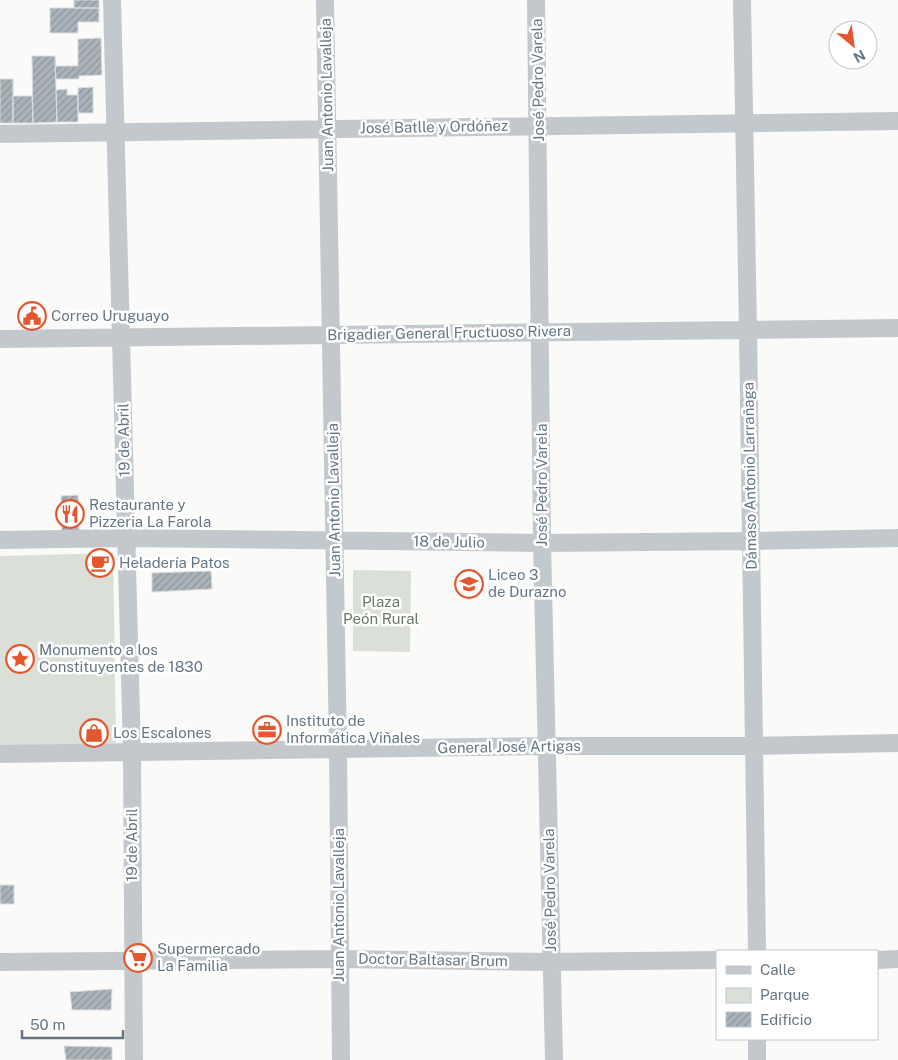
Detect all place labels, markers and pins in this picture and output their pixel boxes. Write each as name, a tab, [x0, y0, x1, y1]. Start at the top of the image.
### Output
public building icon: Correo Uruguayo	[17, 301, 47, 331]
place label: Correo Uruguayo	[51, 307, 169, 324]
place label: Restaurante y Pizzeria La Farola	[89, 496, 211, 530]
restaurant icon: Restaurante y Pizzeria La Farola	[55, 499, 85, 529]
cafe icon: Heladería Patos	[85, 548, 115, 578]
place label: Heladería Patos	[119, 554, 230, 571]
place label: Liceo 3 de Durazno	[488, 566, 566, 600]
school or university icon: Liceo 3 de Durazno	[454, 569, 484, 599]
place label: Monumento a los Constituyentes de 1830	[39, 641, 203, 675]
place icon: Monumento a los Constituyentes de 1830	[5, 644, 35, 674]
place label: Instituto de Informática Viñales	[286, 712, 420, 746]
office icon: Instituto de Informática Viñales	[252, 715, 282, 745]
shop icon: Los Escalones	[79, 718, 109, 748]
place label: Los Escalones	[113, 724, 211, 741]
place label: Supermercado La Familia	[157, 940, 260, 974]
supermarket icon: Supermercado La Familia	[123, 943, 153, 973]

